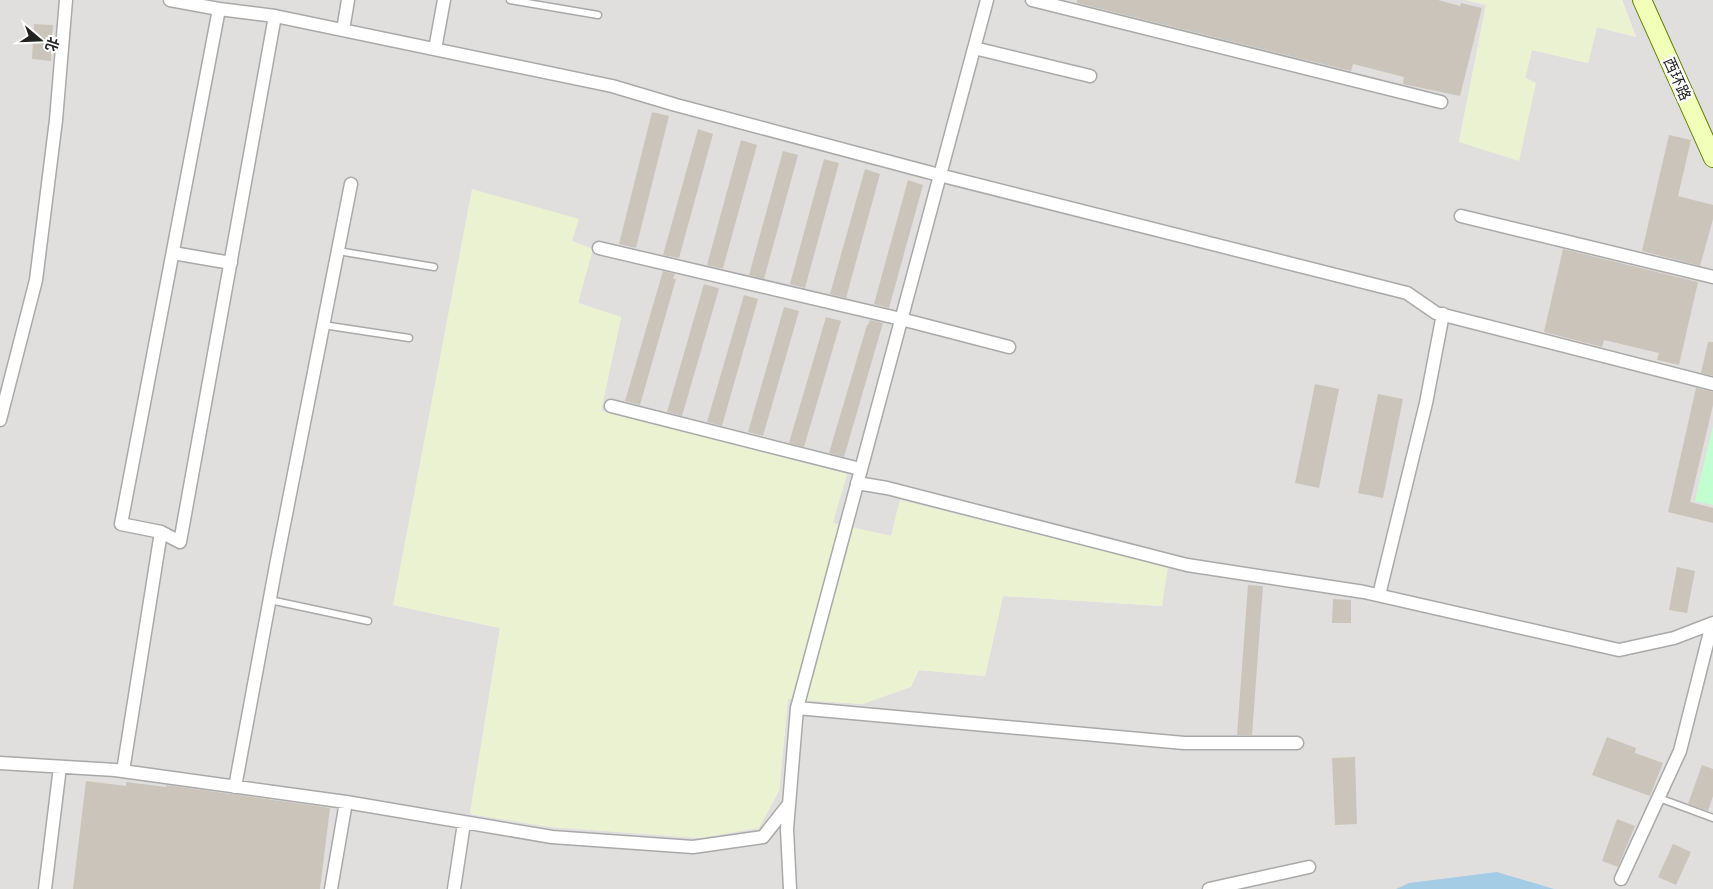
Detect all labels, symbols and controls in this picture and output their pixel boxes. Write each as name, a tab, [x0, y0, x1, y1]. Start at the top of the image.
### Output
north arrow	[15, 15, 65, 65]
text: 北	[42, 35, 62, 53]
street label: 西环路	[1661, 55, 1694, 103]

